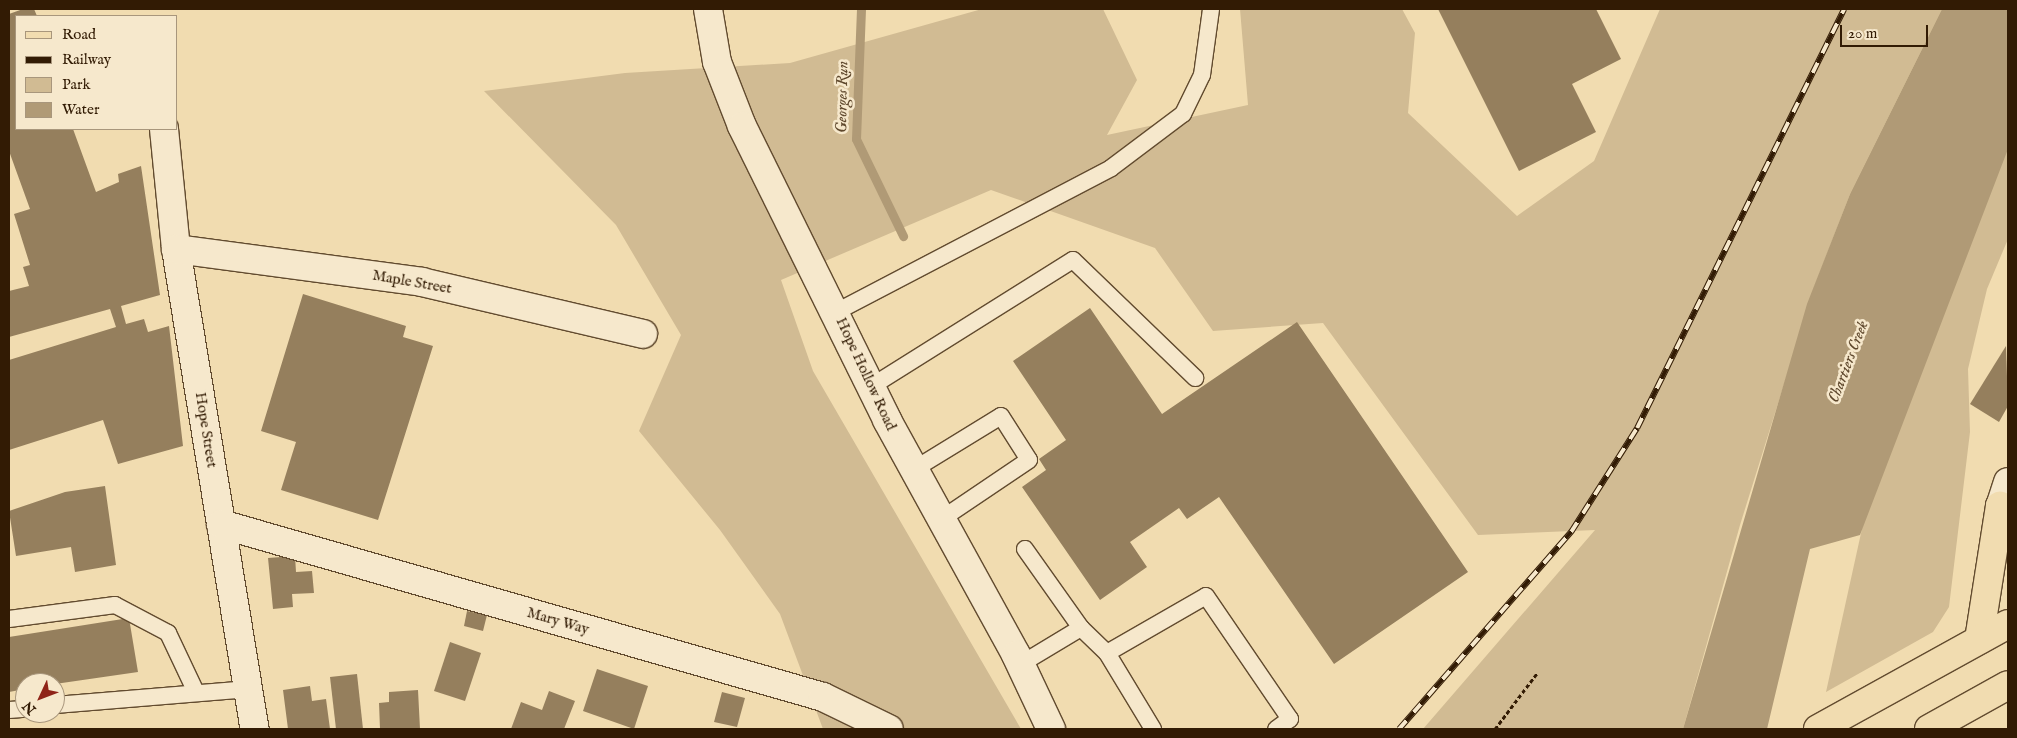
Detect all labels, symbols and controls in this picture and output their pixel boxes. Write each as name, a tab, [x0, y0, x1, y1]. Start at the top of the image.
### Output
legend	[15, 15, 178, 130]
scale bar	[1842, 15, 1930, 47]
text: 20 m	[1848, 24, 1877, 43]
text: Road	[62, 25, 96, 44]
text: Railway	[62, 50, 111, 69]
water label: Georges Run	[833, 61, 853, 133]
text: Park	[62, 75, 91, 94]
text: Water	[62, 100, 99, 119]
street label: Maple Street	[371, 266, 453, 298]
street label: Hope Hollow Road	[832, 315, 900, 433]
water label: Chartiers Creek	[1825, 319, 1873, 405]
street label: Hope Street	[191, 391, 221, 469]
street label: Mary Way	[525, 604, 591, 638]
north arrow	[15, 673, 65, 723]
text: N	[19, 697, 40, 718]

